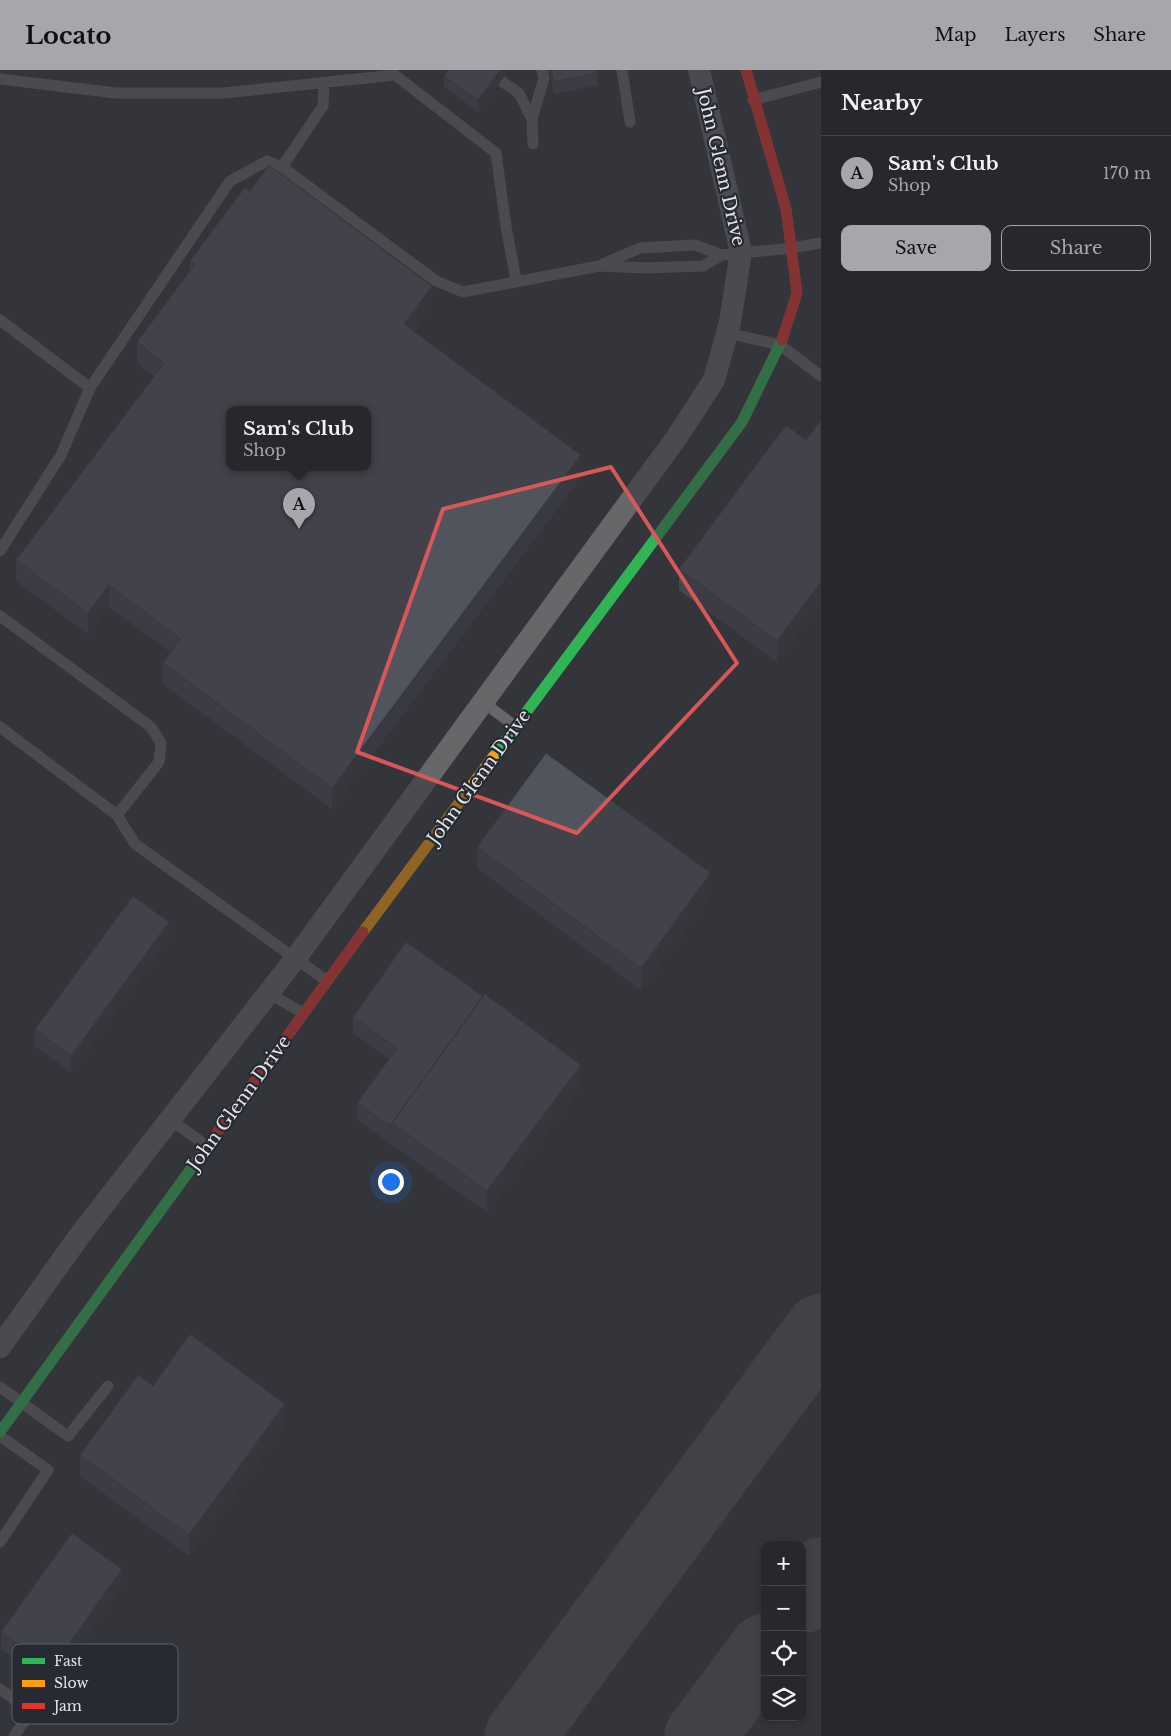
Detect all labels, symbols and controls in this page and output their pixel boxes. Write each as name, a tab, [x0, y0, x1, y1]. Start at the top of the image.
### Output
text: Locato	[25, 21, 111, 50]
text: Map	[935, 24, 976, 46]
text: Layers	[1004, 24, 1065, 46]
text: Share	[1093, 24, 1146, 46]
street label: John Glenn Drive	[692, 84, 750, 248]
text: Nearby	[841, 90, 922, 116]
text: Sam's Club	[888, 152, 998, 175]
text: A	[851, 163, 863, 183]
text: 170 m	[1103, 163, 1151, 183]
text: Shop	[888, 175, 931, 195]
button: Save	[841, 225, 991, 271]
button: Share	[1001, 225, 1151, 271]
popup	[226, 406, 371, 471]
text: Sam's Club	[243, 417, 354, 440]
text: Shop	[243, 440, 286, 460]
pin: A	[283, 488, 315, 529]
street label: John Glenn Drive	[421, 705, 535, 850]
street label: John Glenn Drive	[181, 1031, 295, 1176]
your location	[378, 1169, 404, 1195]
map controls	[761, 1541, 806, 1721]
button: +	[761, 1541, 806, 1586]
button: −	[761, 1586, 806, 1631]
button: locate	[761, 1631, 806, 1676]
legend	[12, 1644, 178, 1724]
text: Fast	[54, 1652, 83, 1670]
text: Slow	[54, 1674, 88, 1692]
button: layers	[761, 1676, 806, 1721]
text: Jam	[52, 1697, 82, 1715]

